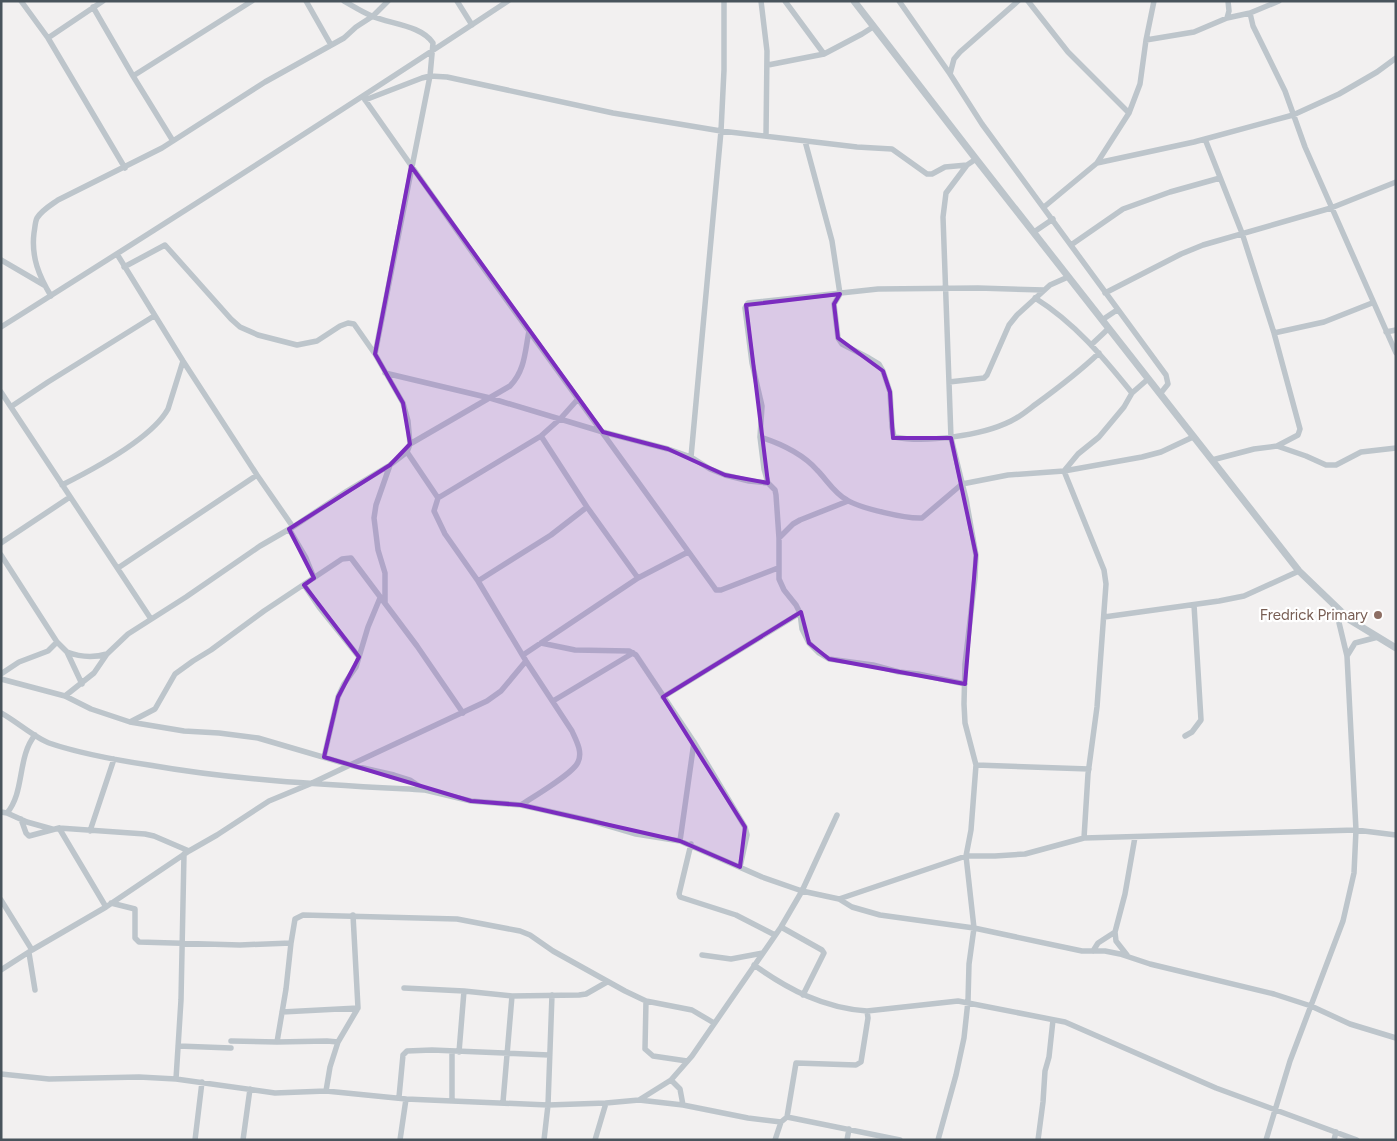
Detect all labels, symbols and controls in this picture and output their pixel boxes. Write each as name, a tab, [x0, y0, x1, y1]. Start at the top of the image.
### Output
place label: Fredrick Primary	[1260, 606, 1368, 624]
marker: Fredrick Primary	[1372, 609, 1384, 621]

